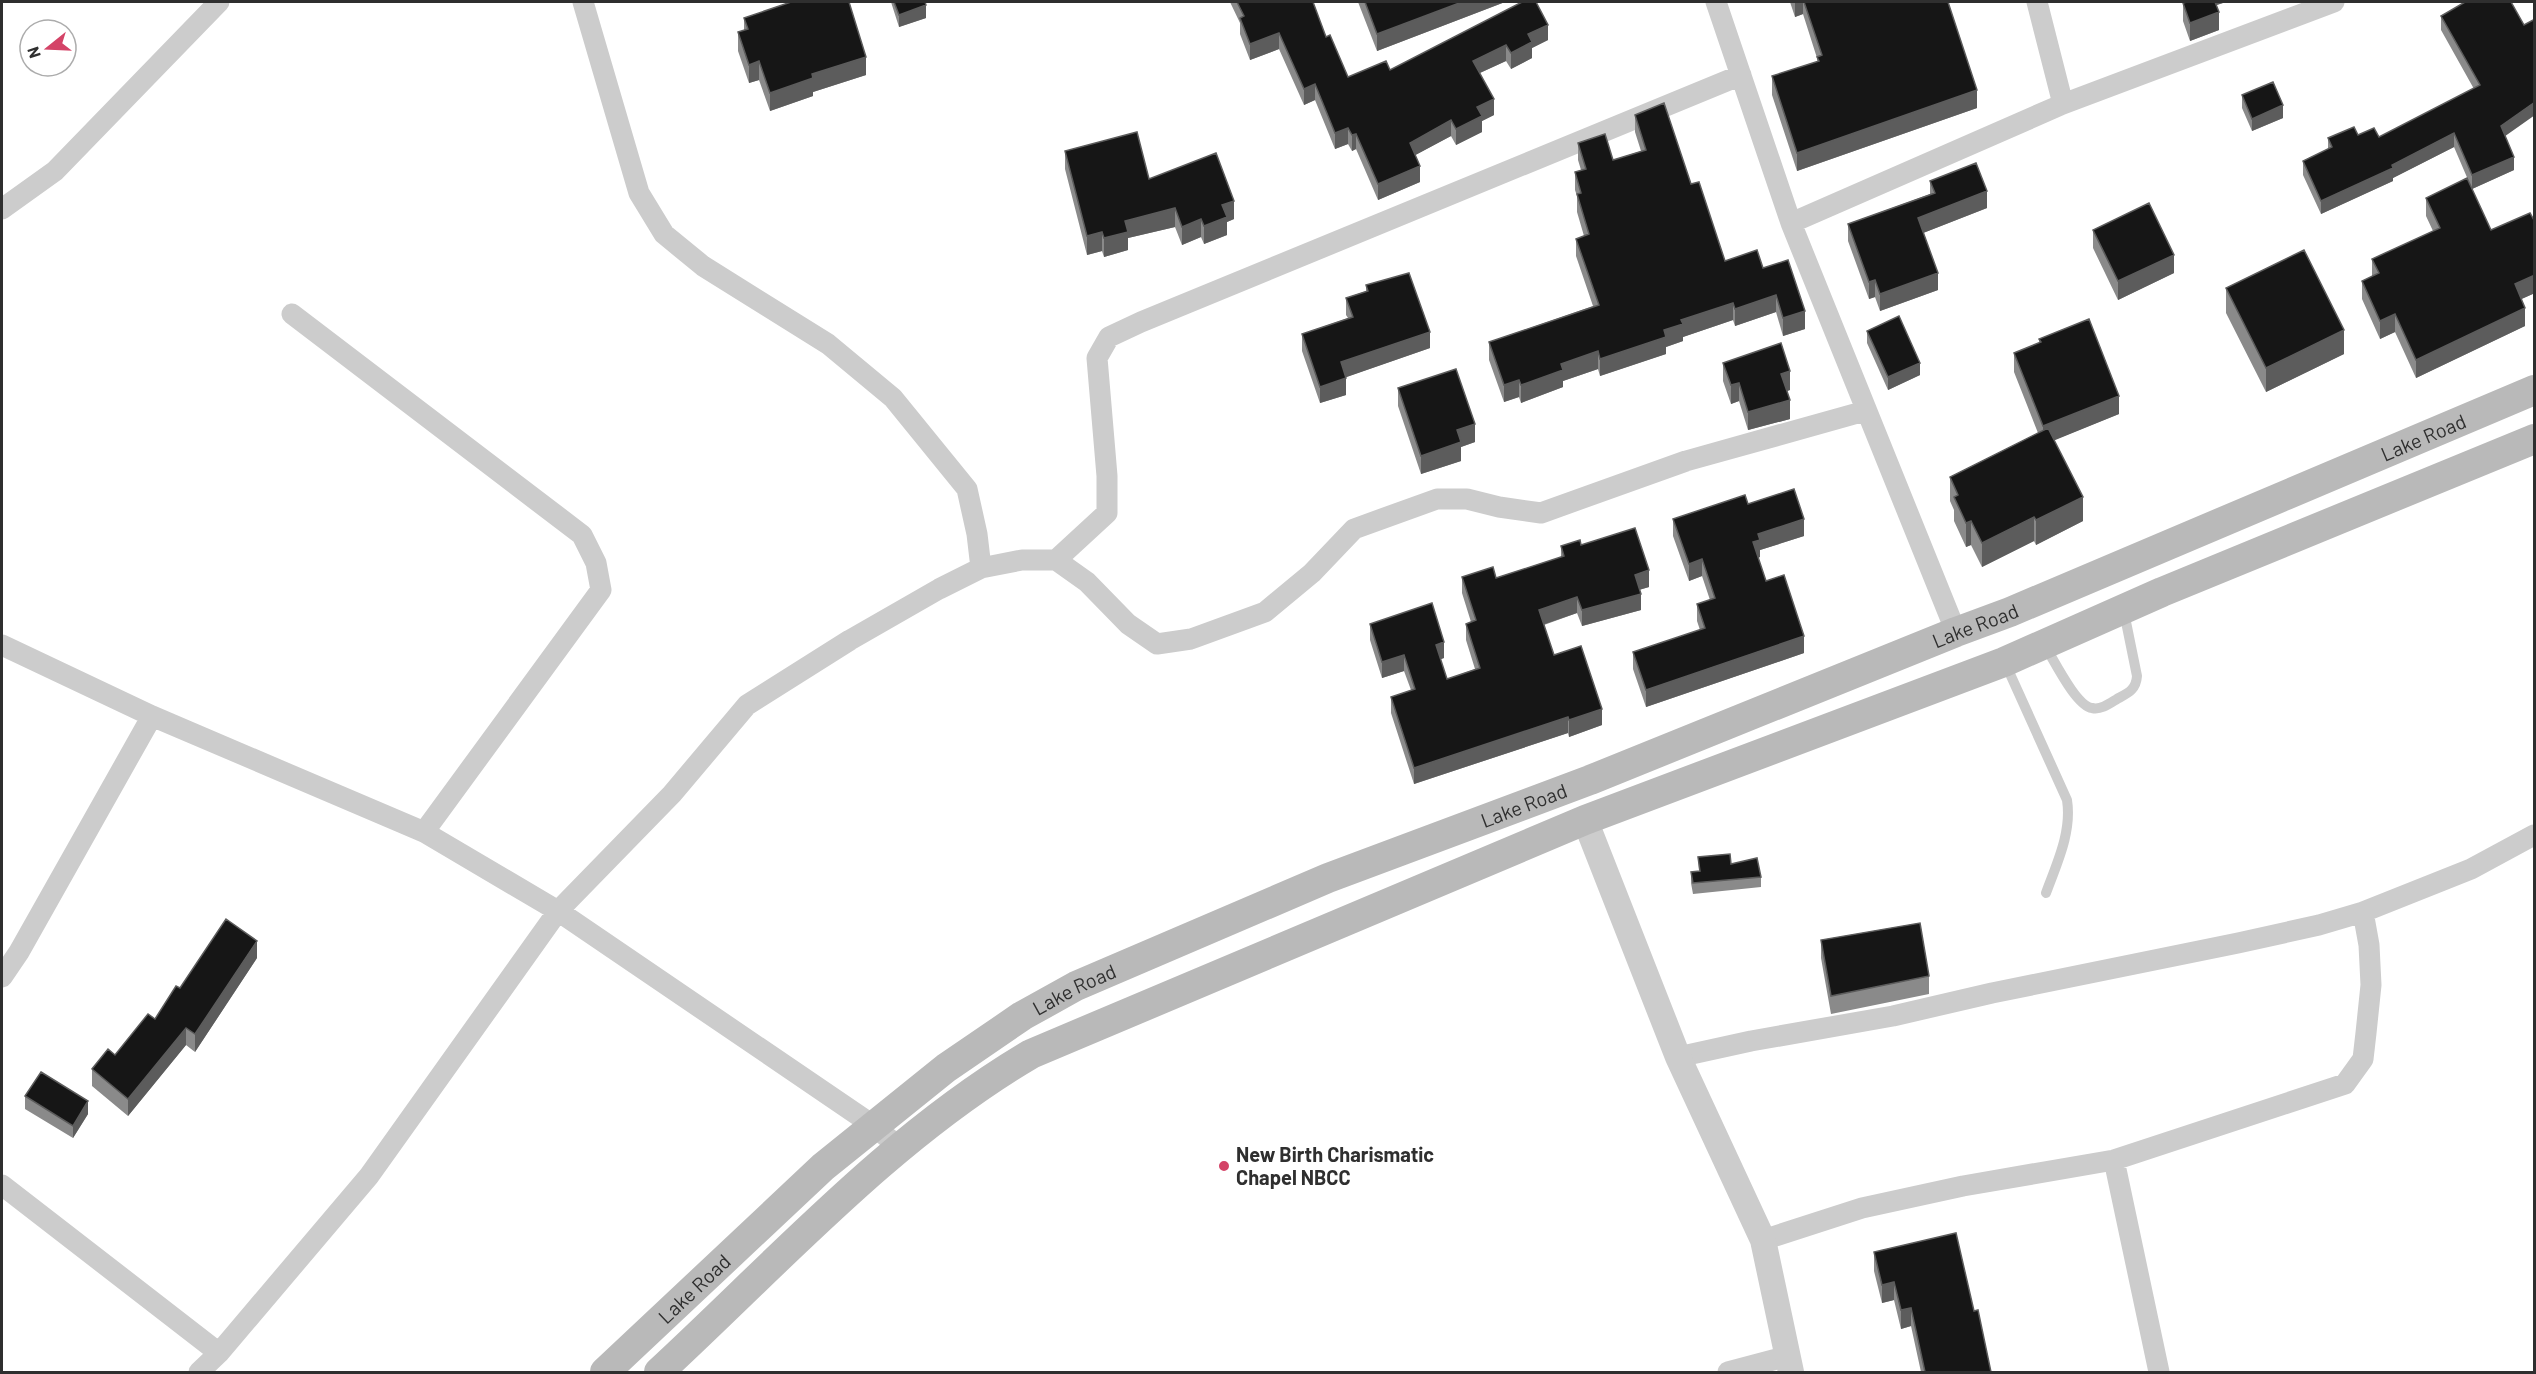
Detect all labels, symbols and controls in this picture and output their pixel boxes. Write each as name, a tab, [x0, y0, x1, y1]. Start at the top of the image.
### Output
north arrow	[18, 18, 78, 78]
text: N	[23, 45, 44, 61]
street label: Lake Road	[2377, 408, 2469, 466]
street label: Lake Road	[1929, 598, 2022, 652]
street label: Lake Road	[1477, 778, 1570, 832]
street label: Lake Road	[1028, 958, 1119, 1020]
place label: New Birth Charismatic Chapel NBCC	[1236, 1142, 1434, 1189]
marker: New Birth Charismatic Chapel NBCC	[1217, 1159, 1231, 1173]
street label: Lake Road	[653, 1249, 735, 1328]

